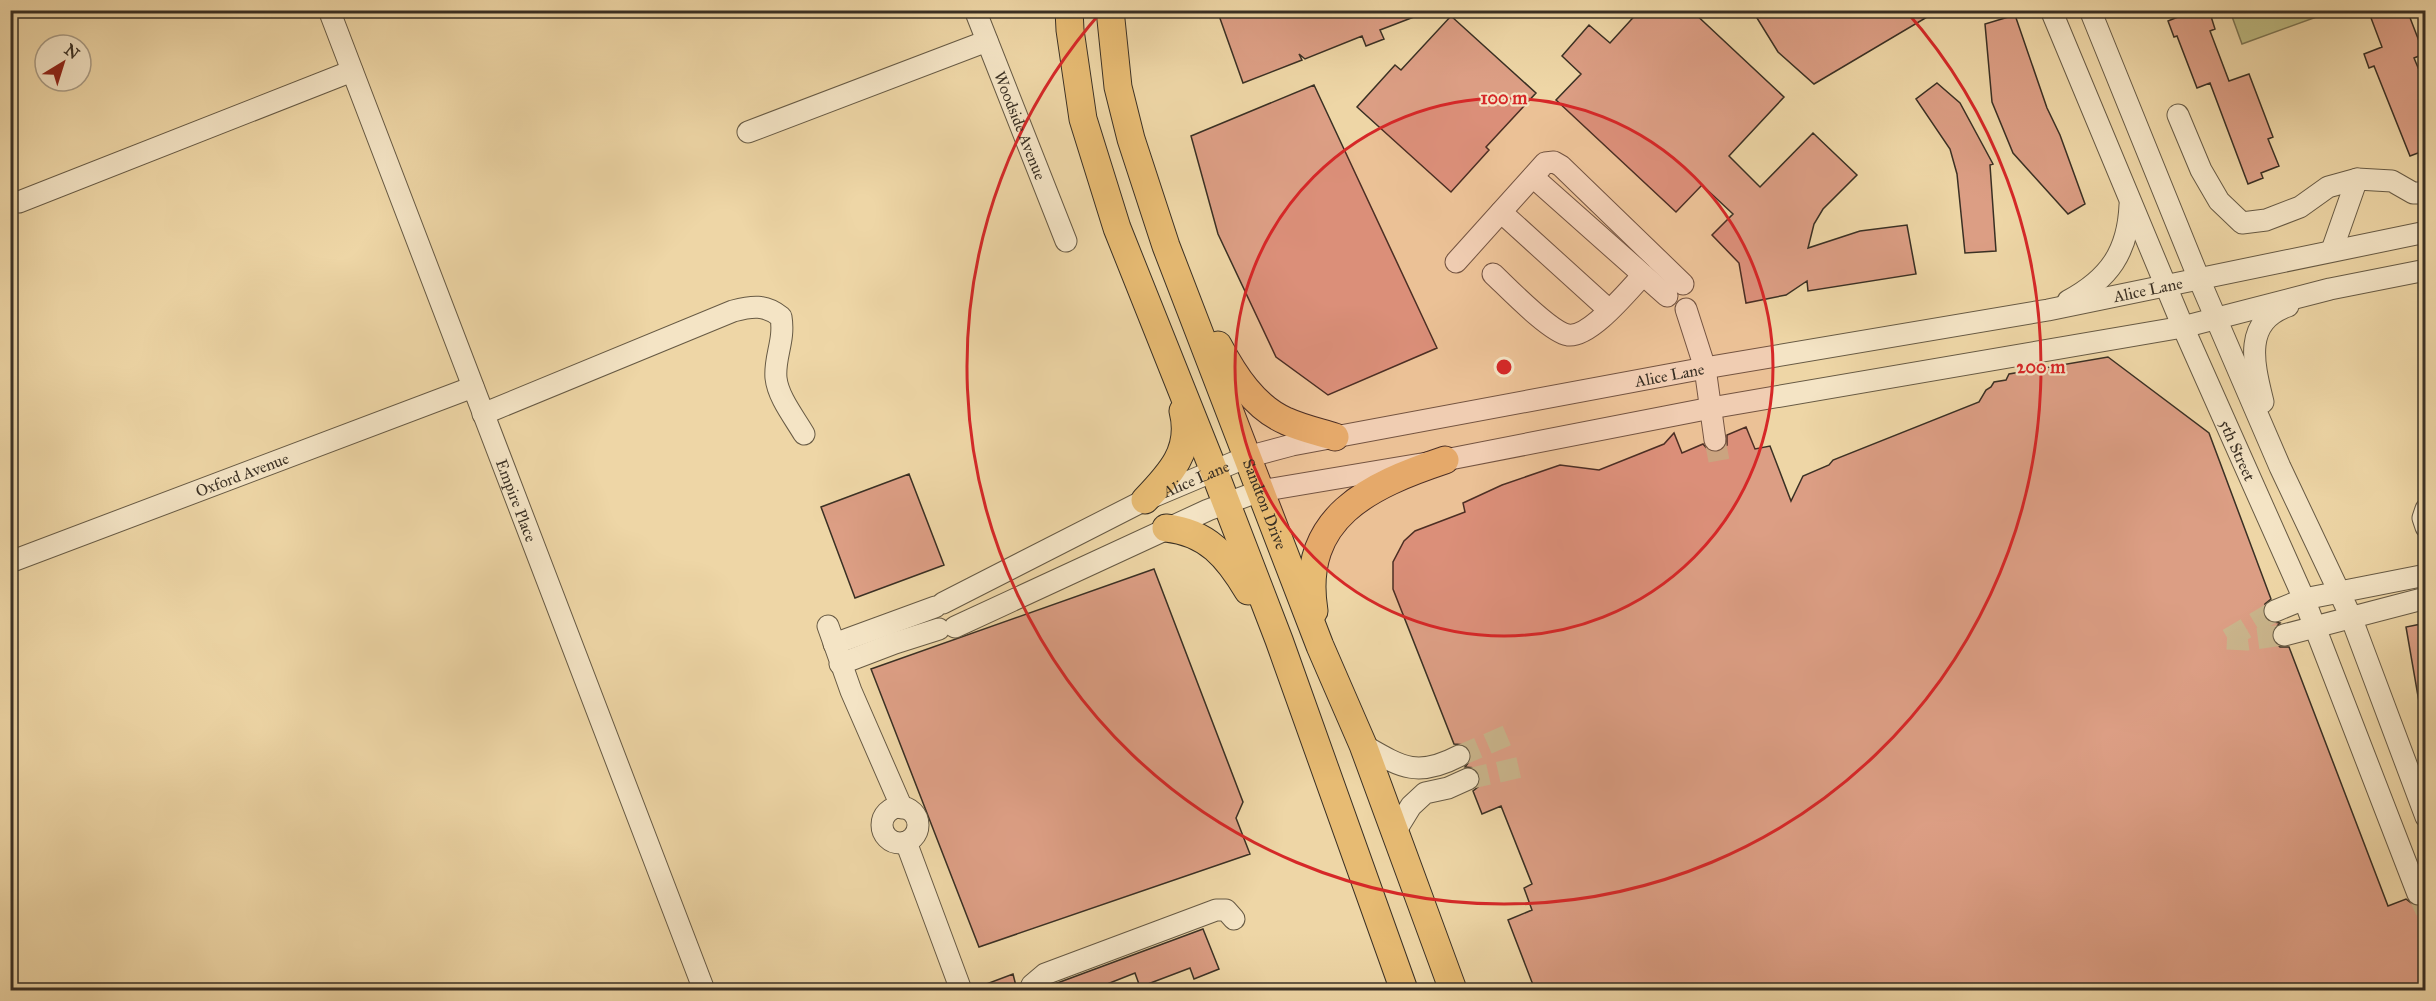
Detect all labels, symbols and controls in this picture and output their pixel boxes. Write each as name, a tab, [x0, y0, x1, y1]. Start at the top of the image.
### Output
north arrow	[33, 33, 93, 93]
text: N	[61, 40, 83, 63]
street label: Woodside Avenue	[990, 68, 1050, 183]
text: 100 m	[1481, 87, 1528, 109]
street label: Alice Lane	[2111, 273, 2185, 306]
text: 200 m	[2017, 356, 2066, 378]
centre of rings	[1494, 357, 1514, 377]
street label: Alice Lane	[1632, 359, 1706, 391]
street label: 5th Street	[2215, 417, 2259, 484]
street label: Oxford Avenue	[193, 448, 292, 501]
street label: Empire Place	[492, 456, 541, 545]
street label: Alice Lane	[1159, 456, 1232, 502]
street label: Sandton Drive	[1239, 456, 1291, 552]

